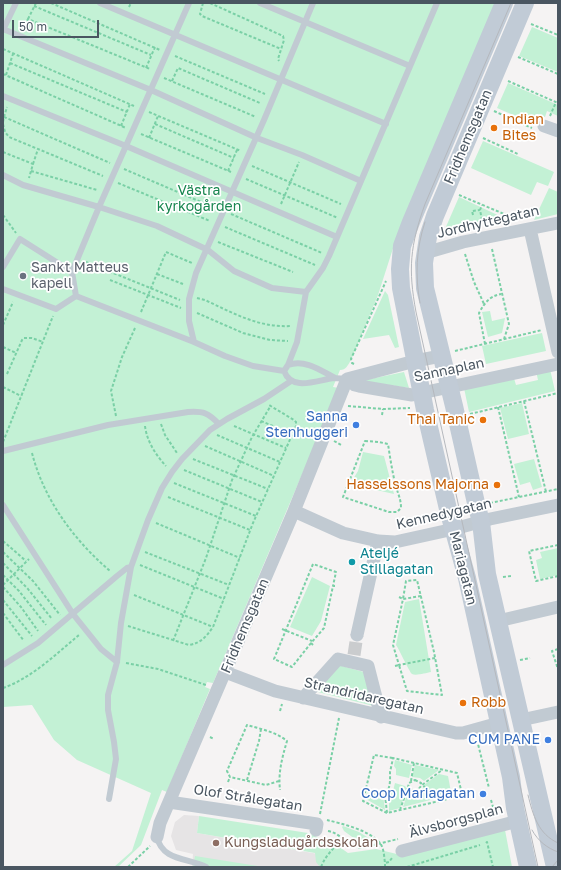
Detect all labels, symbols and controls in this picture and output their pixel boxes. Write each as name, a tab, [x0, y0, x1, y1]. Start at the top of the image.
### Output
scale bar	[14, 12, 101, 38]
text: 50 m	[19, 19, 47, 34]
street label: Fridhemsgatan	[440, 87, 496, 187]
place label: Indian Bites	[502, 112, 544, 144]
marker: Indian Bites	[489, 123, 499, 133]
park label: Västra kyrkogården	[157, 183, 241, 216]
street label: Jordhyttegatan	[435, 202, 541, 242]
place label: Sankt Matteus kapell	[31, 260, 129, 292]
marker: Sankt Matteus kapell	[18, 271, 28, 281]
street label: Sannaplan	[412, 354, 486, 386]
place label: Sanna Stenhuggeri	[265, 409, 348, 442]
place label: Thai Tanic	[407, 412, 475, 428]
marker: Thai Tanic	[478, 415, 488, 425]
marker: Sanna Stenhuggeri	[351, 420, 361, 430]
place label: Hasselssons Majorna	[346, 477, 489, 493]
marker: Hasselssons Majorna	[492, 480, 502, 490]
street label: Kennedygatan	[395, 495, 493, 533]
street label: Mariagatan	[446, 529, 480, 607]
place label: Ateljé Stillagatan	[360, 546, 433, 578]
marker: Ateljé Stillagatan	[347, 557, 357, 567]
street label: Fridhemsgatan	[217, 576, 273, 676]
street label: Strandridaregatan	[302, 674, 426, 718]
place label: Robb	[471, 695, 506, 711]
marker: Robb	[458, 698, 468, 708]
place label: CUM PANE	[468, 732, 540, 748]
marker: CUM PANE	[543, 735, 553, 745]
street label: Olof Strålegatan	[192, 781, 304, 815]
place label: Coop Mariagatan	[361, 786, 475, 802]
marker: Coop Mariagatan	[478, 789, 488, 799]
street label: Älvsborgsplan	[407, 800, 505, 842]
place label: Kungsladugårdsskolan	[224, 835, 378, 851]
marker: Kungsladugårdsskolan	[211, 838, 221, 848]

